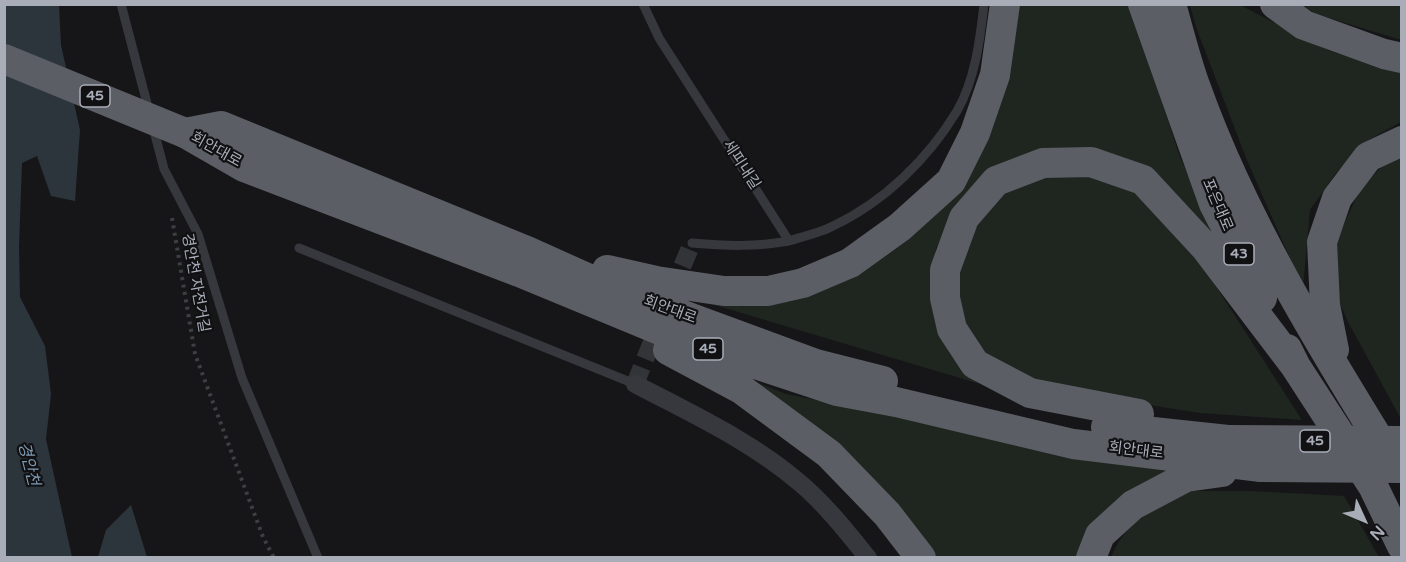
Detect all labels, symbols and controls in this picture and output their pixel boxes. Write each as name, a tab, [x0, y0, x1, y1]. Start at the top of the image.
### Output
road number: 45	[80, 85, 110, 107]
street label: 회안대로	[187, 129, 245, 171]
street label: 세피내길	[718, 137, 764, 193]
street label: 포은대로	[1198, 176, 1236, 234]
street label: 경안천 자전거길	[177, 232, 213, 334]
road number: 43	[1224, 243, 1254, 265]
street label: 회안대로	[641, 292, 699, 328]
road number: 45	[693, 338, 723, 360]
road number: 45	[1300, 430, 1330, 452]
street label: 회안대로	[1108, 439, 1164, 463]
water label: 경안천	[13, 440, 43, 488]
north arrow	[1334, 490, 1394, 550]
text: N	[1365, 521, 1389, 544]

